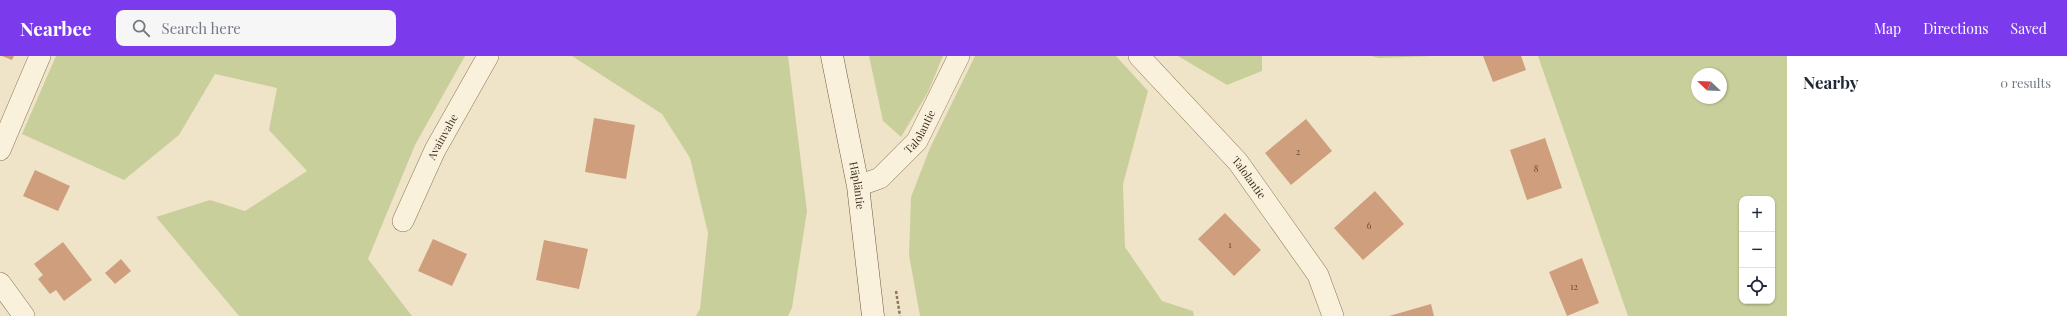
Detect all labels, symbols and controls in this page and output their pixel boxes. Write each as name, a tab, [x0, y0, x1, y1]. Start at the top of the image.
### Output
search box	[116, 10, 396, 46]
text: Nearbee	[20, 15, 92, 41]
icon: search	[130, 17, 152, 39]
text: Search here	[162, 18, 241, 38]
text: Map	[1874, 19, 1901, 38]
text: Directions	[1923, 19, 1989, 38]
text: Saved	[2011, 19, 2047, 38]
north arrow	[1691, 68, 1727, 104]
text: Nearby	[1803, 71, 1858, 93]
text: 0 results	[2000, 74, 2051, 91]
street label: Talolantie	[901, 107, 938, 157]
street label: Avainvahe	[423, 111, 461, 163]
house number: 2	[1296, 145, 1300, 157]
street label: Talolantie	[1229, 152, 1270, 202]
street label: Häpläntie	[846, 160, 869, 211]
house number: 8	[1534, 162, 1539, 174]
map controls	[1739, 196, 1775, 304]
button: +	[1739, 196, 1775, 232]
house number: 6	[1367, 219, 1372, 231]
button: −	[1739, 232, 1775, 268]
house number: 1	[1228, 238, 1232, 250]
button: locate	[1739, 268, 1775, 304]
house number: 12	[1570, 280, 1578, 292]

